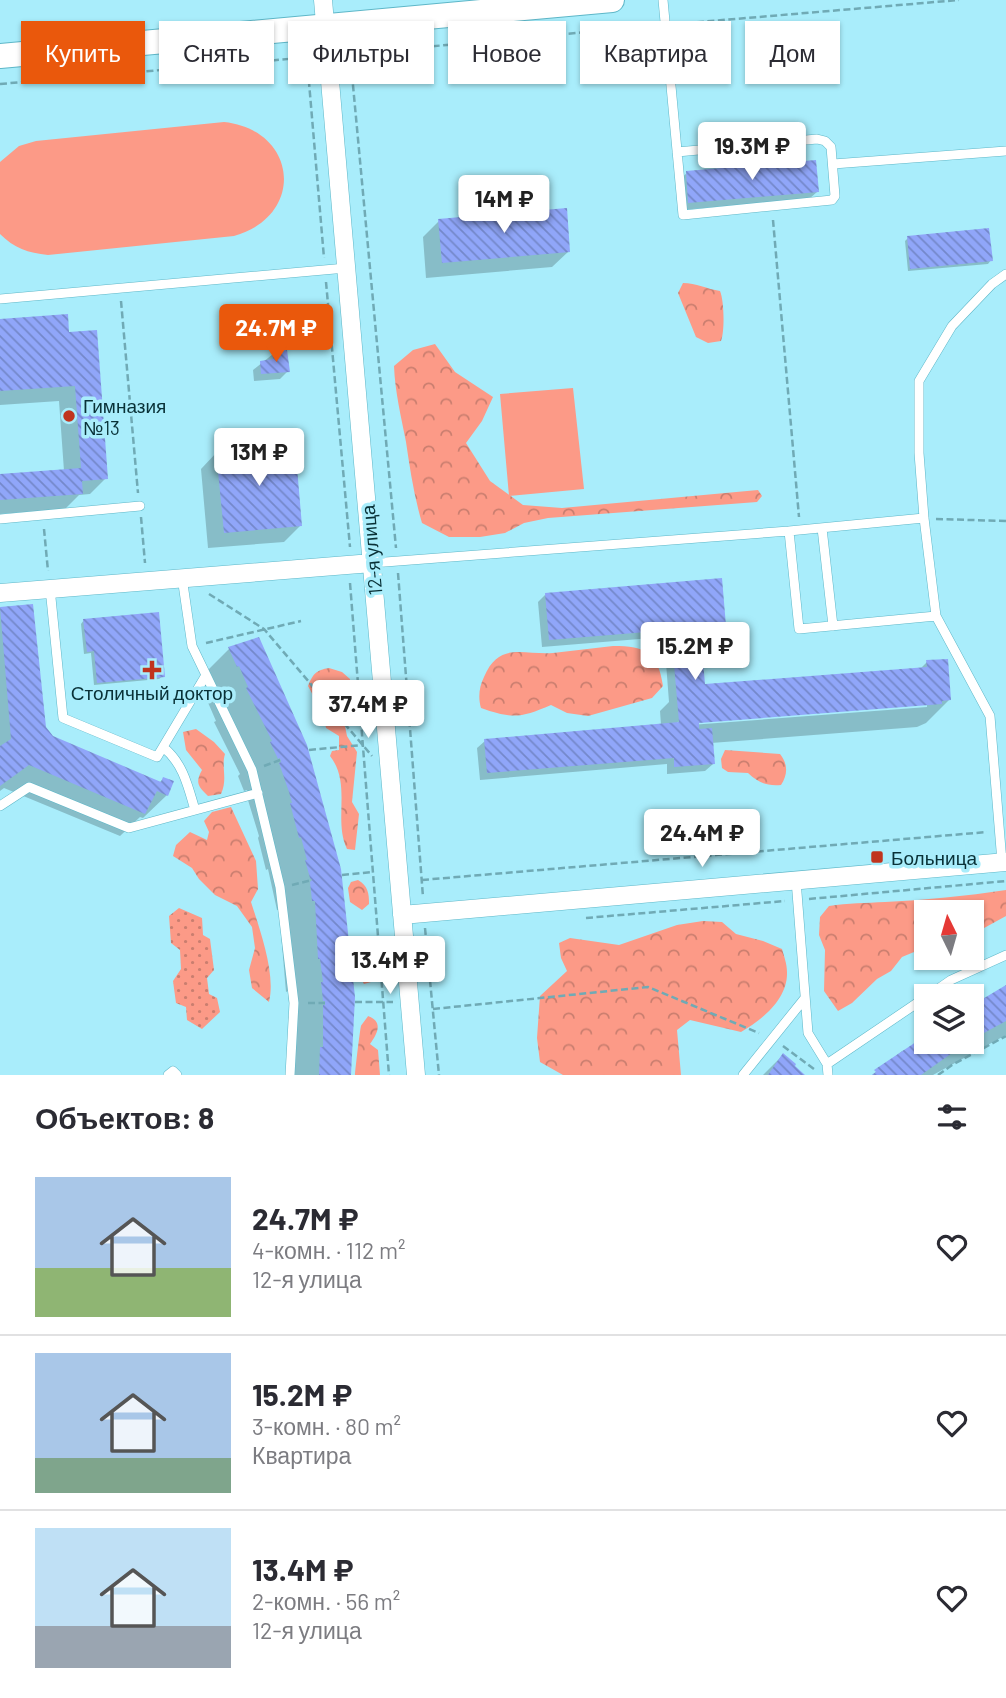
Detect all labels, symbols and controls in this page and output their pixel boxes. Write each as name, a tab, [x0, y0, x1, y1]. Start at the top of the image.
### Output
chip: Купить	[21, 21, 145, 84]
chip: Снять	[159, 21, 274, 84]
chip: Фильтры	[288, 21, 434, 84]
chip: Новое	[448, 21, 566, 84]
chip: Квартира	[580, 21, 731, 84]
chip: Дом	[745, 21, 840, 84]
pin: 19.3M ₽	[687, 122, 817, 182]
text: 19.3M ₽	[714, 131, 790, 159]
pin: 14M ₽	[455, 176, 553, 235]
text: 14M ₽	[474, 184, 534, 212]
pin: 24.7M ₽	[211, 304, 341, 364]
text: 24.7M ₽	[235, 313, 317, 341]
place label: Гимназия №13	[83, 394, 166, 439]
marker: Гимназия №13	[61, 408, 77, 424]
pin: 13M ₽	[210, 428, 308, 488]
text: 13M ₽	[230, 437, 288, 465]
street label: 12-я улица	[356, 503, 386, 596]
pin: 15.2M ₽	[630, 622, 760, 682]
text: 15.2M ₽	[657, 631, 733, 659]
marker: Столичный доктор	[144, 662, 160, 678]
pin: 37.4M ₽	[303, 680, 433, 740]
place label: Столичный доктор	[71, 681, 233, 704]
text: 37.4M ₽	[328, 689, 408, 717]
pin: 24.4M ₽	[637, 810, 767, 869]
text: 24.4M ₽	[660, 818, 744, 846]
place label: Больница	[891, 846, 978, 869]
marker: Больница	[869, 849, 885, 865]
north arrow	[914, 900, 984, 970]
map controls	[914, 900, 984, 1054]
pin: 13.4M ₽	[325, 936, 455, 996]
text: 13.4M ₽	[351, 945, 429, 973]
button: layers	[914, 984, 984, 1054]
icon: filters	[933, 1098, 971, 1136]
text: Объектов: 8	[35, 1099, 214, 1135]
text: 24.7M ₽	[252, 1200, 358, 1236]
icon: home	[91, 1205, 175, 1289]
icon: heart	[933, 1228, 971, 1266]
text: 4-комн. · 112 m²	[252, 1236, 405, 1264]
text: 12-я улица	[252, 1265, 362, 1293]
text: 15.2M ₽	[252, 1376, 352, 1412]
icon: home	[91, 1381, 175, 1465]
icon: heart	[933, 1404, 971, 1442]
text: 3-комн. · 80 m²	[252, 1412, 401, 1440]
text: Квартира	[252, 1441, 351, 1469]
text: 13.4M ₽	[252, 1551, 354, 1587]
icon: home	[91, 1556, 175, 1640]
icon: heart	[933, 1579, 971, 1617]
text: 2-комн. · 56 m²	[252, 1587, 400, 1615]
text: 12-я улица	[252, 1616, 362, 1644]

